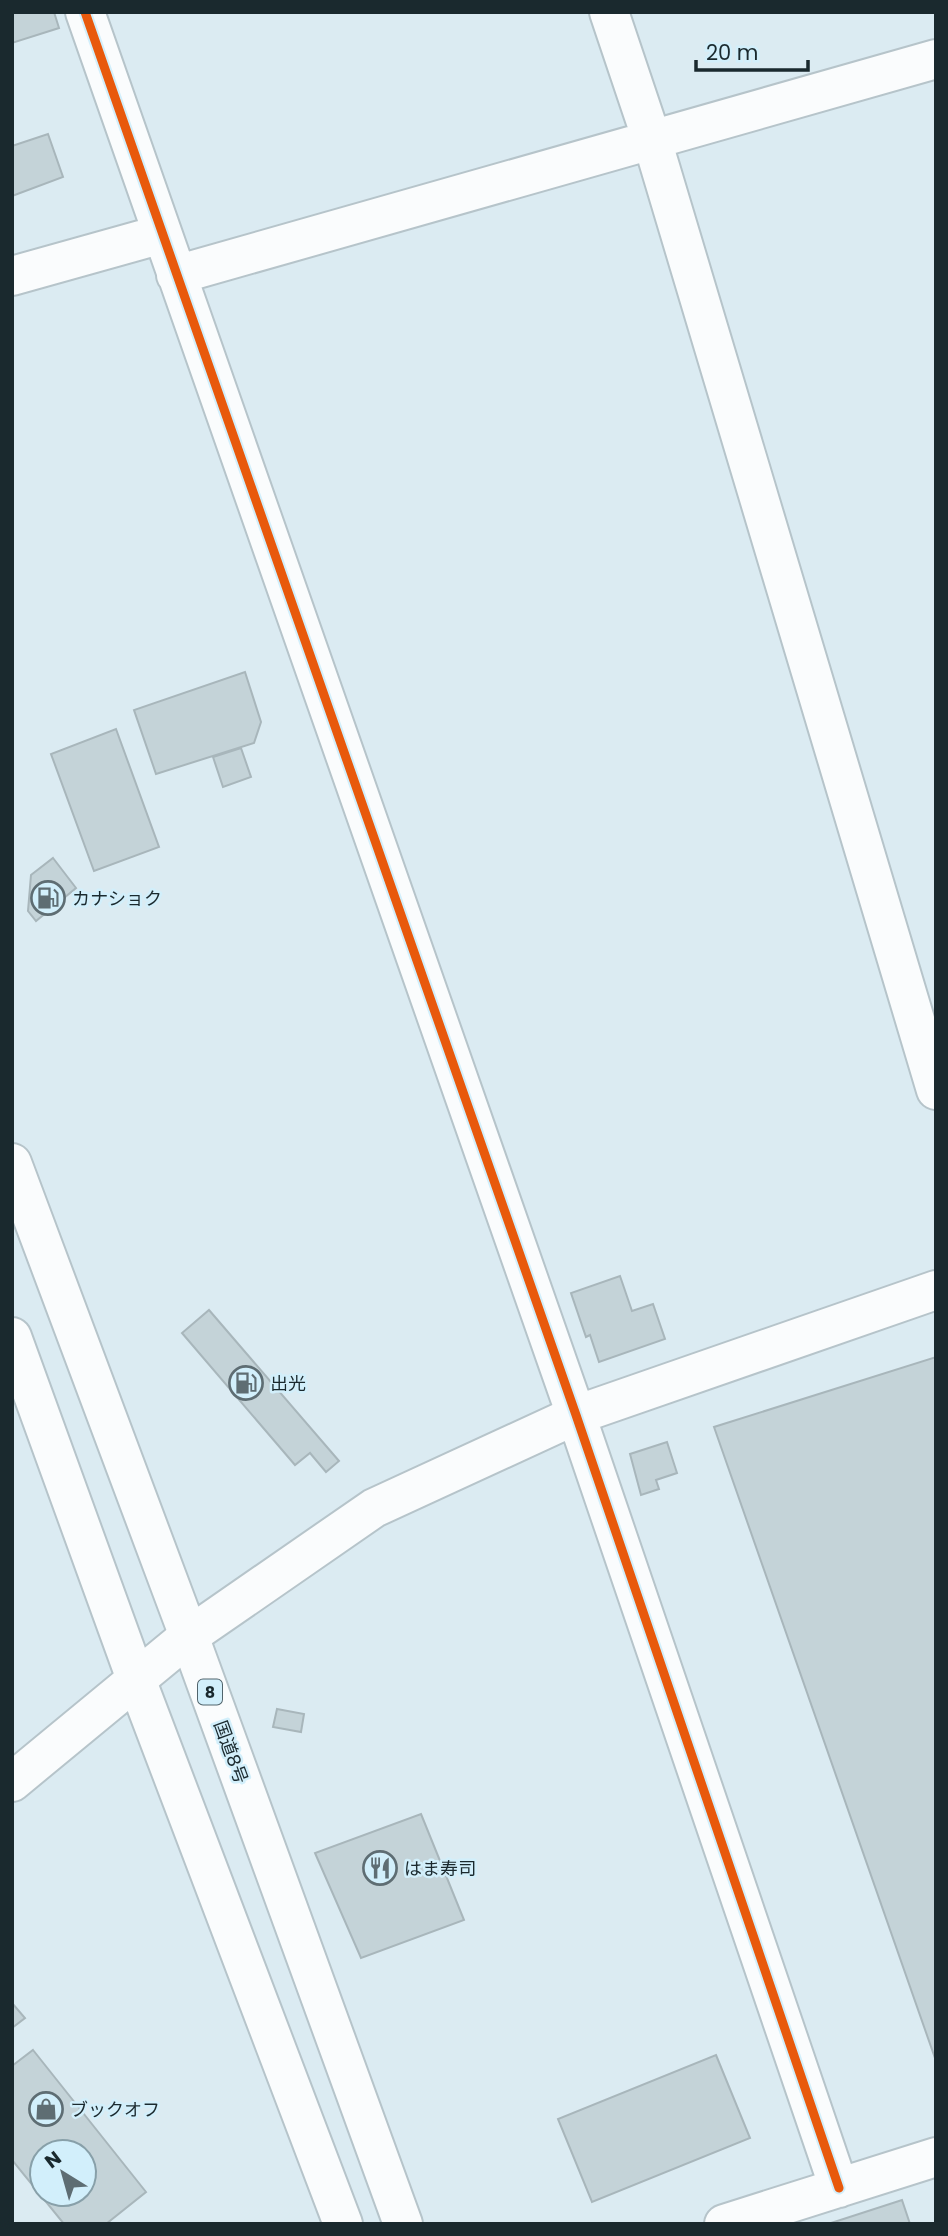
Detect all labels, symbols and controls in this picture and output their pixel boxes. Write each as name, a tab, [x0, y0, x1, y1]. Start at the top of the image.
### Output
scale bar	[696, 28, 808, 72]
text: 20 m	[706, 38, 759, 67]
fuel station icon: カナショク	[29, 879, 67, 917]
place label: カナショク	[72, 886, 162, 911]
fuel station icon: 出光	[227, 1364, 265, 1402]
place label: 出光	[270, 1371, 306, 1396]
road number: 8	[198, 1680, 222, 1704]
street label: 国道8号	[208, 1717, 254, 1787]
restaurant icon: はま寿司	[361, 1849, 399, 1887]
place label: はま寿司	[404, 1856, 476, 1881]
shop icon: ブックオフ	[27, 2090, 65, 2128]
place label: ブックオフ	[70, 2097, 160, 2122]
north arrow	[28, 2138, 98, 2208]
text: N	[39, 2145, 67, 2175]

